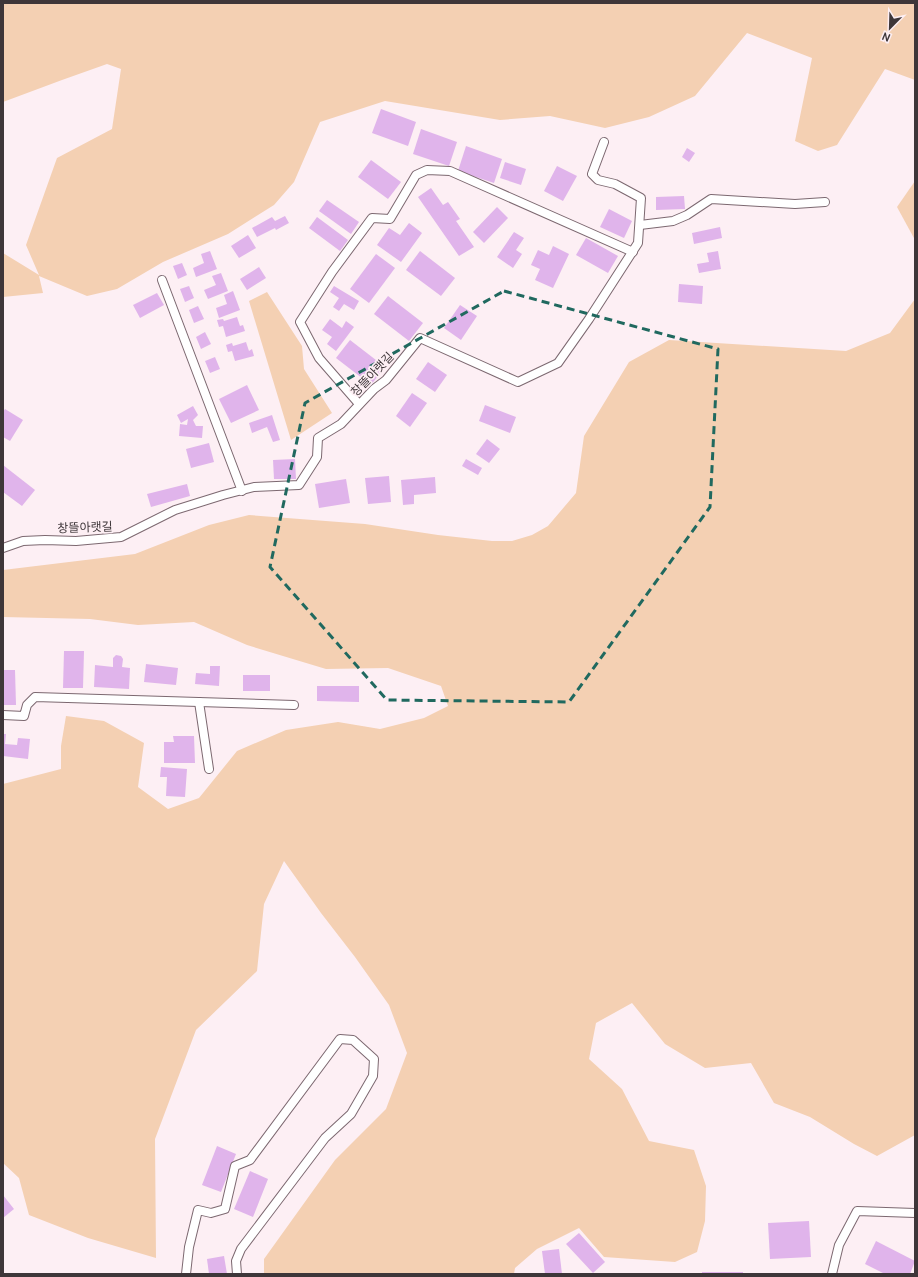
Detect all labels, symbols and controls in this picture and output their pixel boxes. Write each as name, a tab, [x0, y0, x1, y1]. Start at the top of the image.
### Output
north arrow	[870, 8, 910, 48]
text: N	[880, 29, 892, 45]
street label: 창뜰아랫길	[347, 349, 397, 399]
street label: 창뜰아랫길	[57, 519, 113, 535]

